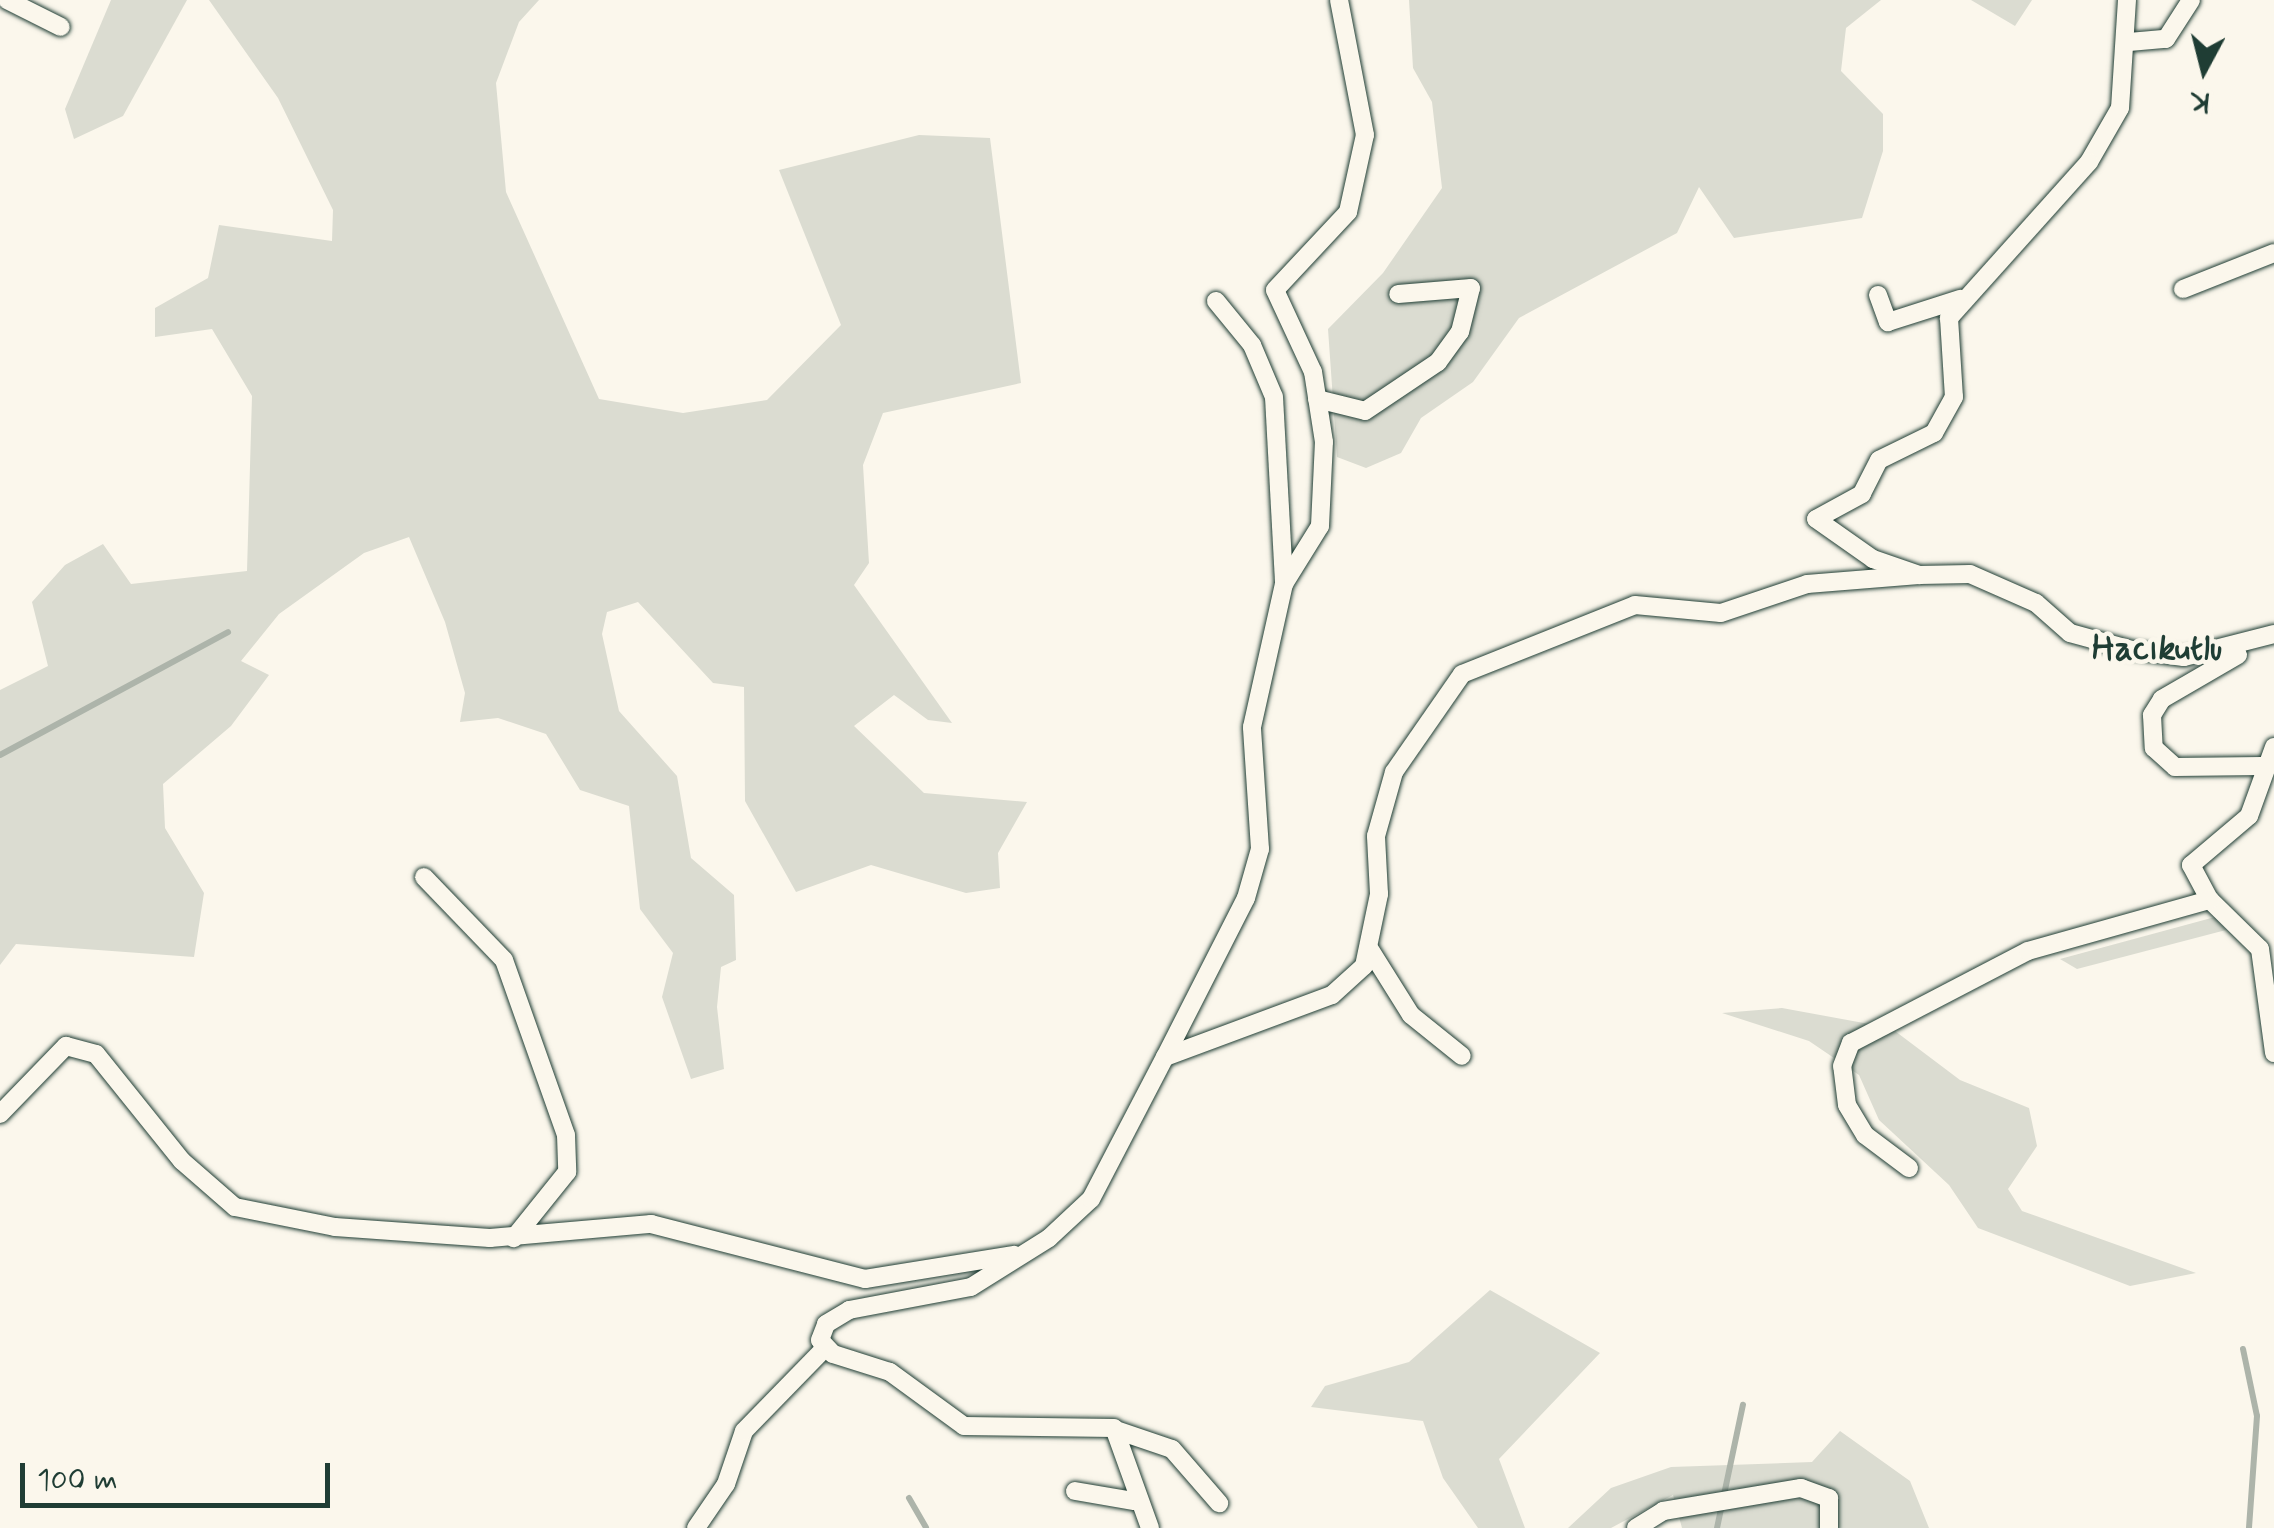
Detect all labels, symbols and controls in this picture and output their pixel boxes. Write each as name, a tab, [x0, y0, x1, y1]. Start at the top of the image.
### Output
north arrow	[2154, 20, 2254, 120]
text: K	[2188, 81, 2212, 120]
district label: Hacıkutlu	[2092, 628, 2222, 670]
scale bar	[25, 1443, 335, 1505]
text: 100 m	[37, 1461, 118, 1500]

